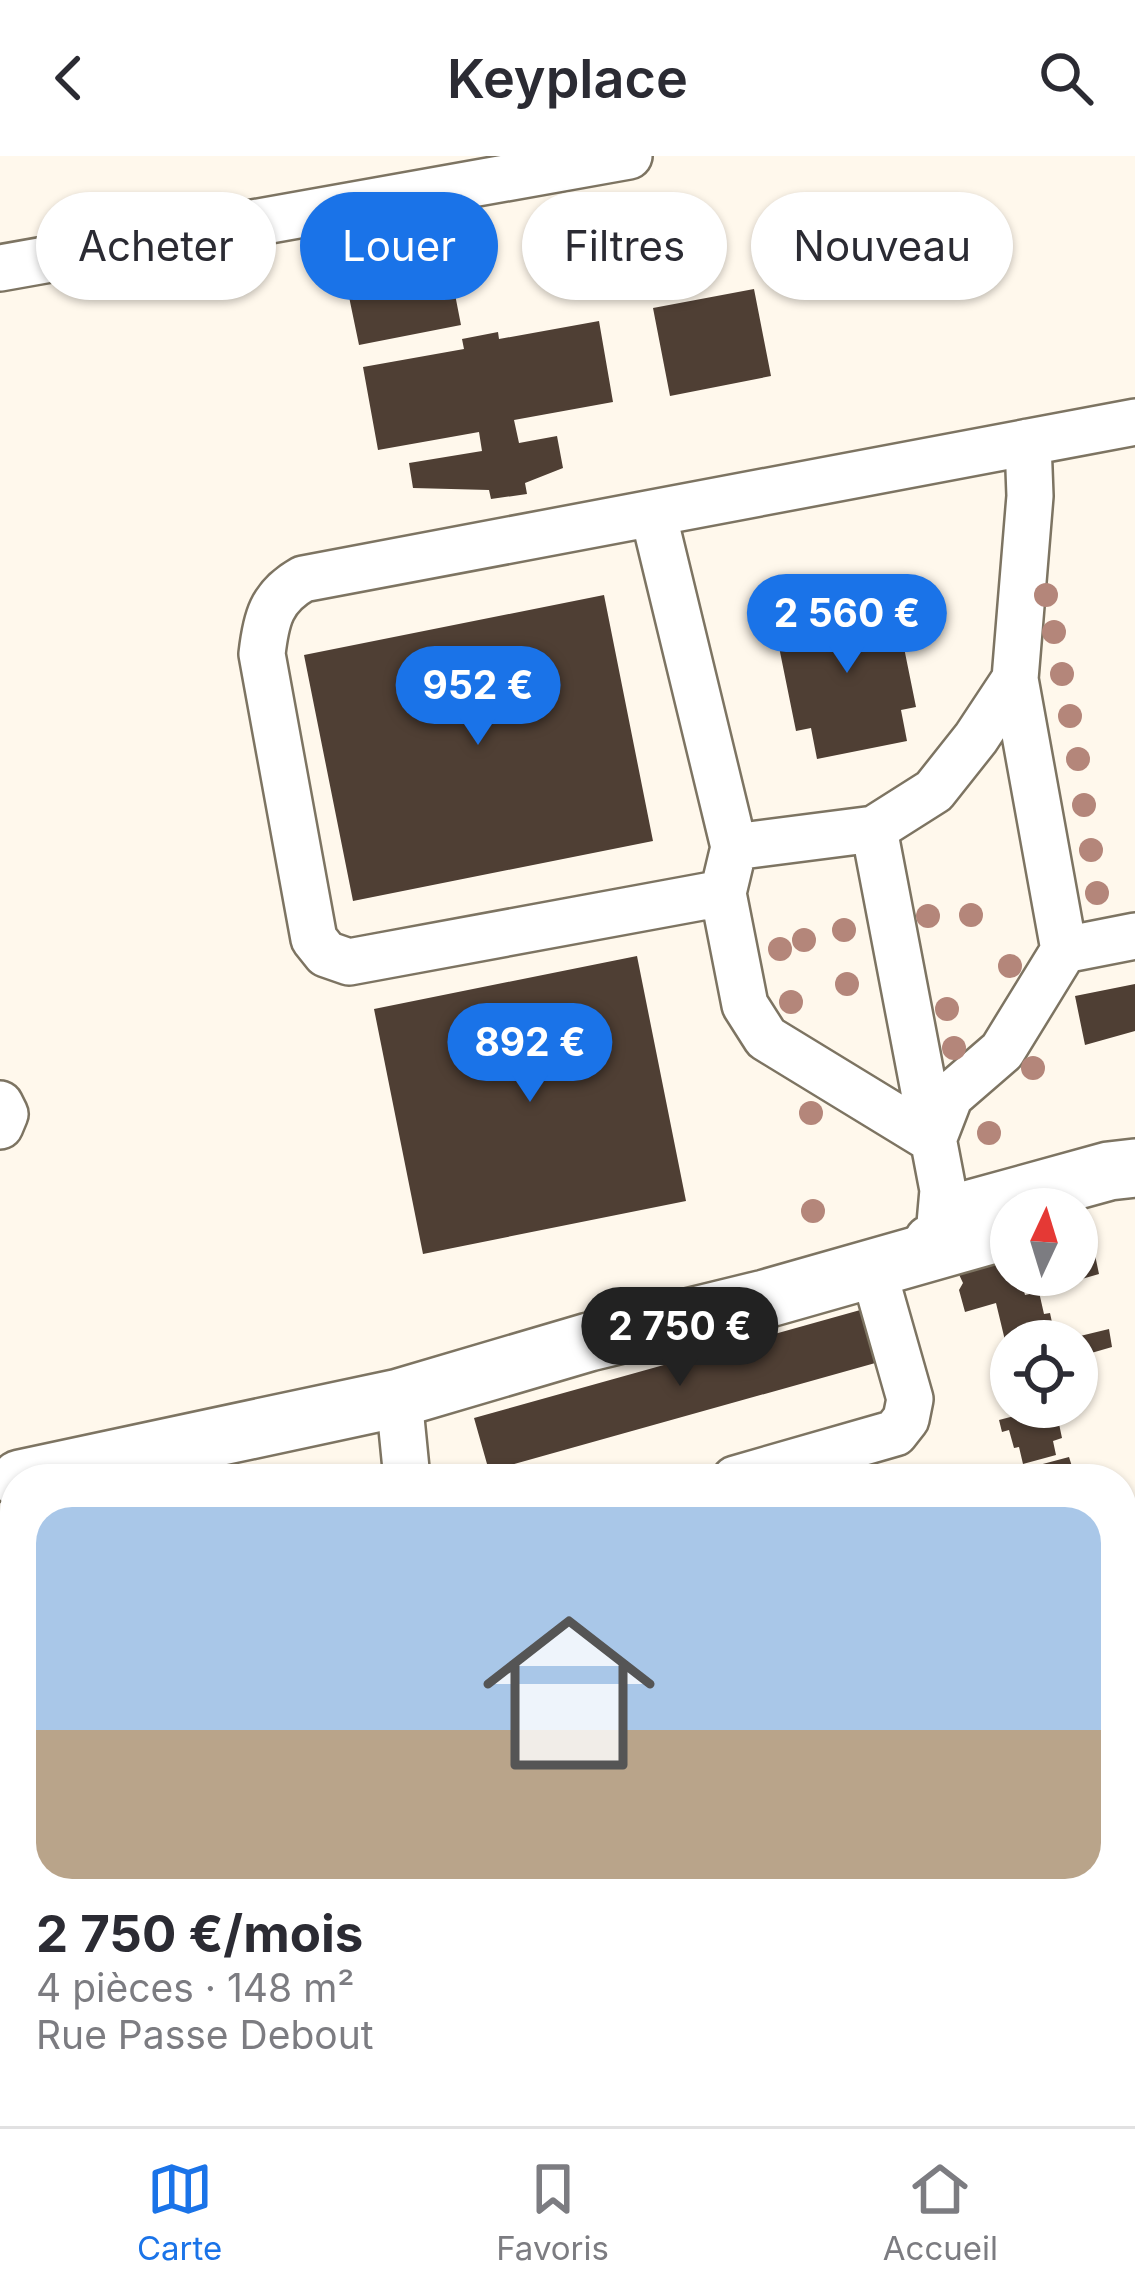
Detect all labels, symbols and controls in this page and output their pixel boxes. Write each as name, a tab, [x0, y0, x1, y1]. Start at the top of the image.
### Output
icon: back	[36, 45, 102, 111]
icon: search	[1033, 45, 1099, 111]
text: Keyplace	[447, 46, 688, 111]
chip: Acheter	[36, 192, 276, 300]
chip: Louer	[300, 192, 498, 300]
chip: Filtres	[522, 192, 727, 300]
chip: Nouveau	[751, 192, 1013, 300]
pin: 2 560 €	[736, 574, 958, 676]
text: 2 560 €	[774, 589, 920, 636]
pin: 952 €	[394, 646, 562, 748]
text: 952 €	[423, 661, 533, 708]
pin: 892 €	[446, 1003, 614, 1105]
text: 892 €	[474, 1018, 586, 1065]
north arrow	[990, 1188, 1098, 1296]
map controls	[990, 1188, 1098, 1428]
pin: 2 750 €	[569, 1287, 791, 1389]
text: 2 750 €	[608, 1302, 752, 1349]
button: locate	[990, 1320, 1098, 1428]
icon: home	[461, 1585, 677, 1801]
text: 2 750 €/mois	[36, 1903, 363, 1964]
text: 4 pièces · 148 m²	[36, 1964, 355, 2011]
text: Rue Passe Debout	[36, 2011, 374, 2058]
tab: Carte	[137, 2156, 222, 2268]
tab: Favoris	[496, 2156, 609, 2268]
tab: Accueil	[883, 2156, 998, 2268]

